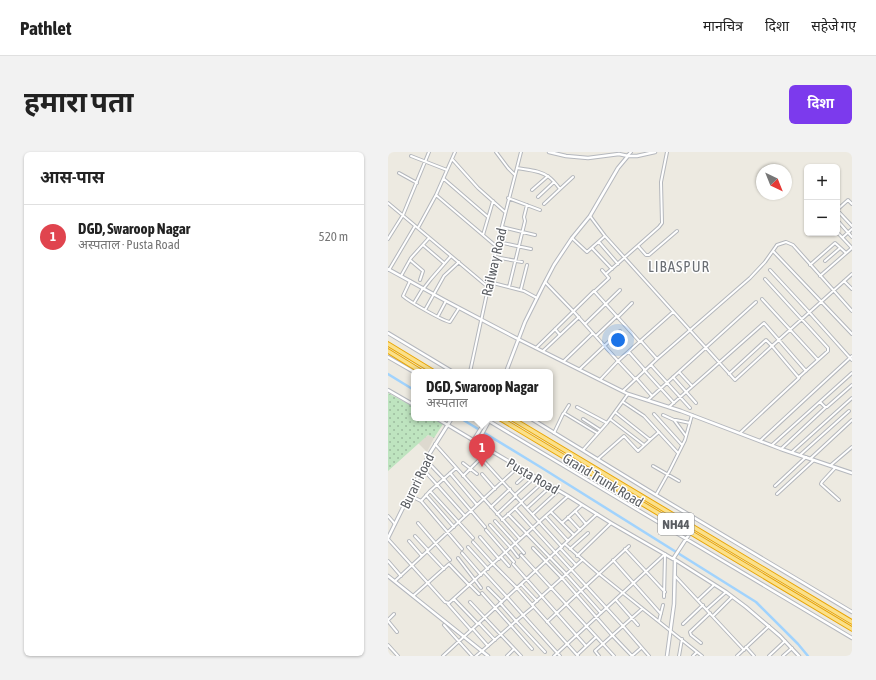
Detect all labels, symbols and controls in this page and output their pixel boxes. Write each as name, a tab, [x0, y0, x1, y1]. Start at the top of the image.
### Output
text: Pathlet	[20, 17, 71, 39]
text: मानचित्र	[703, 18, 743, 34]
text: दिशा	[765, 18, 789, 34]
text: सहेजे गए	[811, 18, 856, 34]
button: दिशा	[789, 85, 852, 124]
text: हमारा पता	[24, 86, 134, 118]
north arrow	[756, 164, 792, 200]
map controls	[804, 164, 840, 236]
button: +	[804, 164, 840, 200]
text: आस-पास	[40, 167, 104, 187]
button: −	[804, 200, 840, 236]
text: DGD, Swaroop Nagar	[78, 220, 190, 237]
street label: Railway Road	[478, 226, 510, 298]
text: 1	[50, 229, 56, 244]
text: 520 m	[319, 229, 348, 244]
text: अस्पताल · Pusta Road	[78, 237, 180, 252]
district label: LIBASPUR	[648, 258, 710, 275]
your location	[608, 330, 628, 350]
popup	[411, 369, 553, 421]
text: DGD, Swaroop Nagar	[426, 378, 538, 395]
text: अस्पताल	[426, 395, 468, 410]
pin: 1	[469, 434, 495, 467]
street label: Grand Trunk Road	[560, 450, 646, 510]
street label: Burari Road	[397, 451, 437, 511]
street label: Pusta Road	[504, 455, 562, 497]
road number: NH44	[658, 513, 694, 535]

